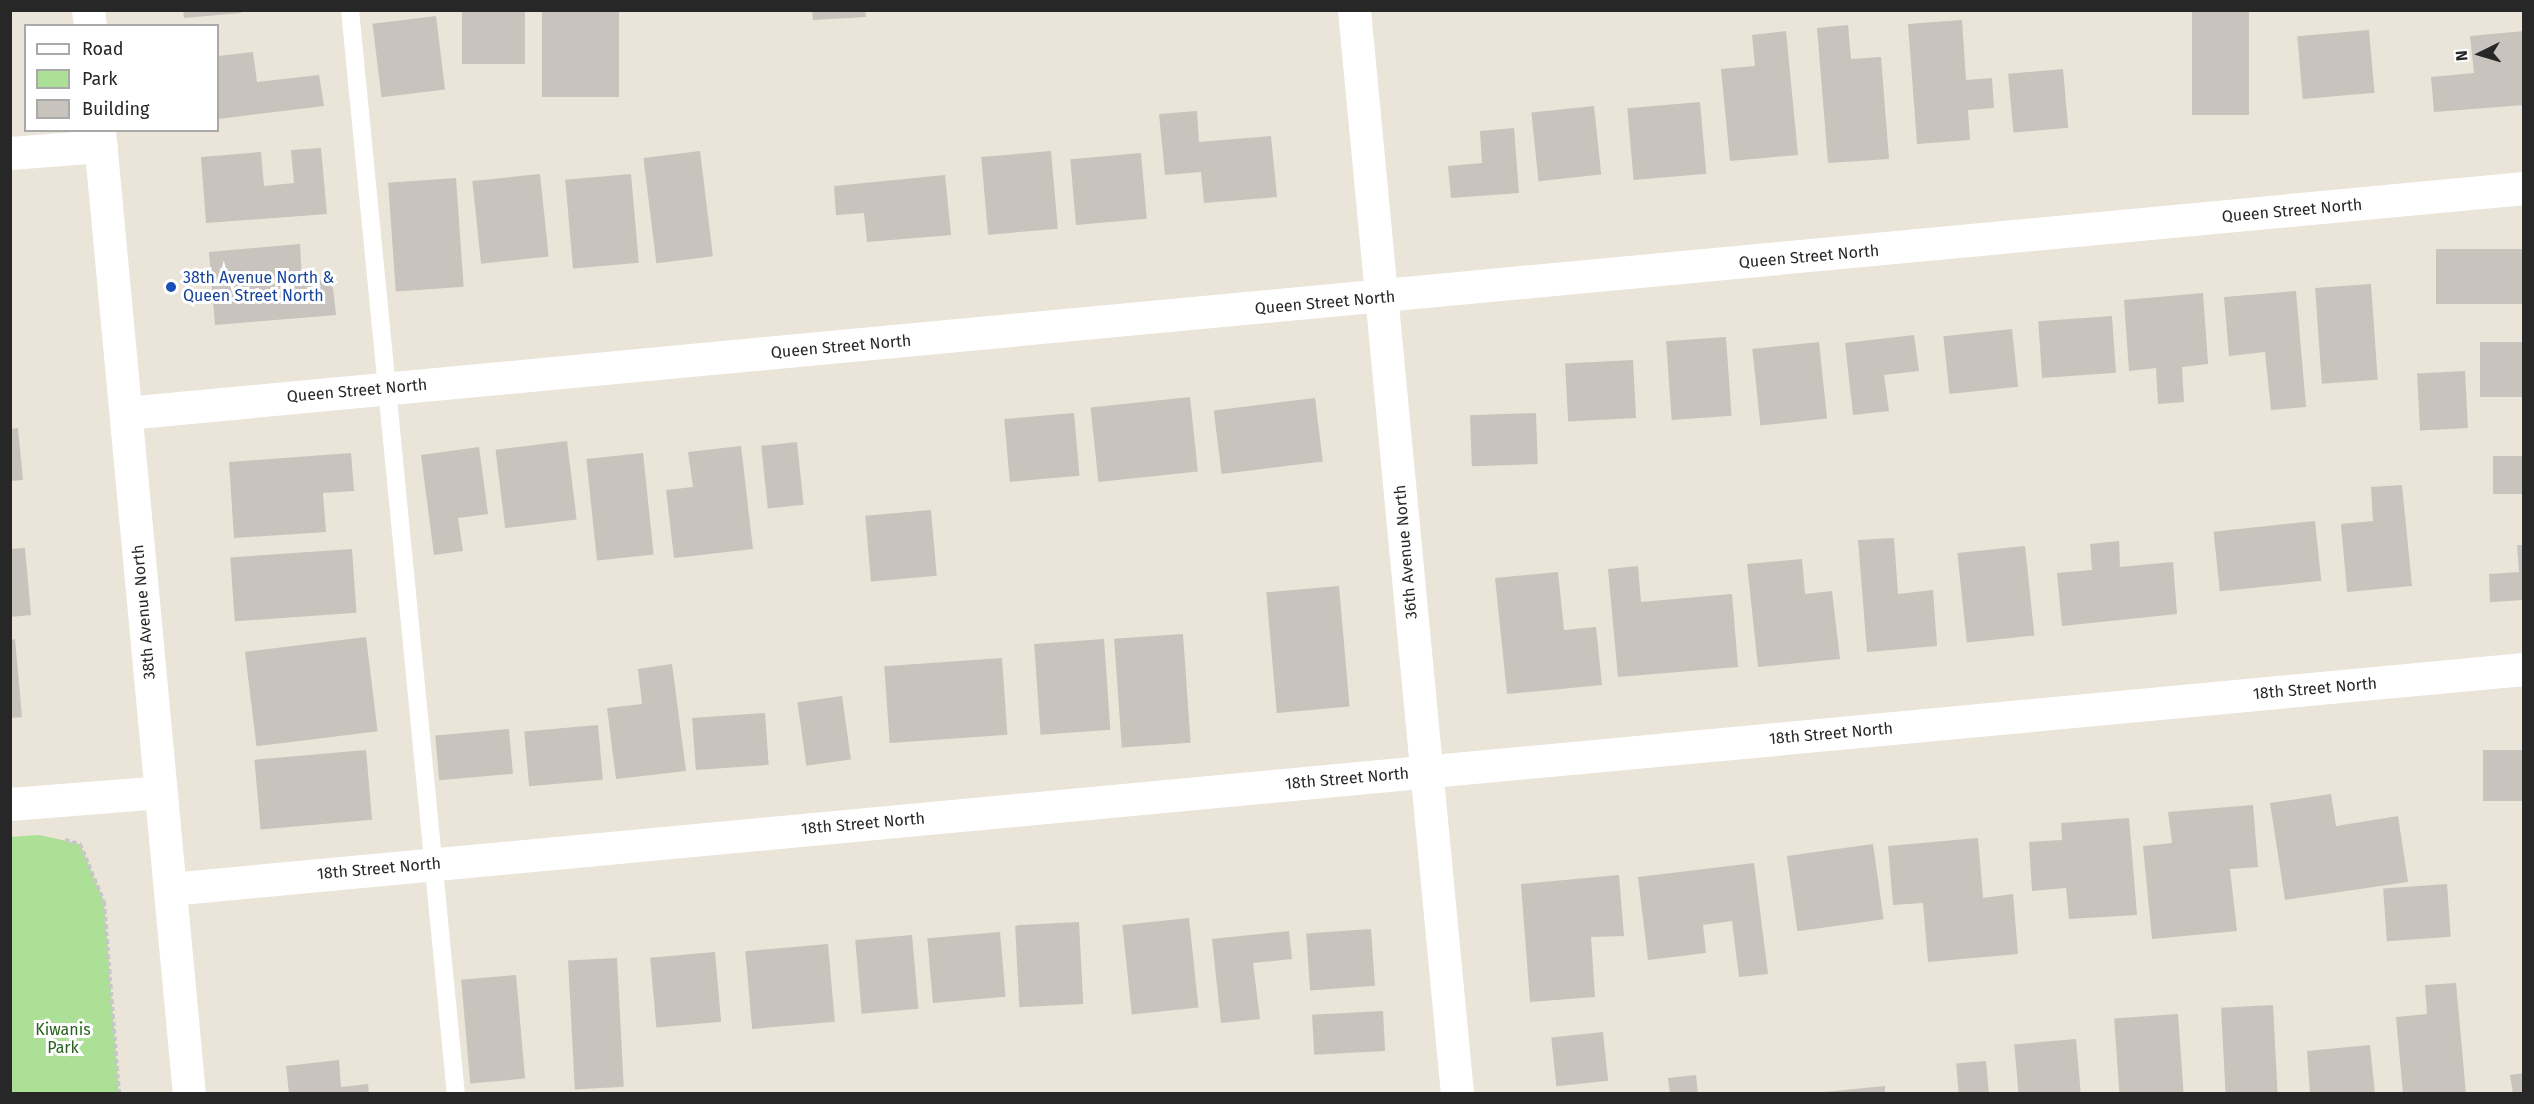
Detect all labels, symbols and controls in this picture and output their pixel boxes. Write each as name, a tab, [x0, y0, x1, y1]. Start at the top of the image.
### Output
legend	[24, 24, 219, 132]
north arrow	[2450, 24, 2510, 84]
text: Road	[82, 38, 124, 60]
text: N	[2452, 50, 2471, 62]
text: Park	[82, 68, 117, 90]
text: Building	[82, 98, 149, 120]
street label: Queen Street North	[2221, 195, 2363, 227]
street label: Queen Street North	[1738, 241, 1880, 273]
place label: 38th Avenue North & Queen Street North	[183, 268, 334, 306]
marker: 38th Avenue North & Queen Street North	[164, 280, 178, 294]
street label: Queen Street North	[1254, 287, 1396, 319]
street label: Queen Street North	[770, 331, 912, 363]
street label: Queen Street North	[286, 375, 428, 407]
street label: 36th Avenue North	[1391, 484, 1421, 620]
street label: 38th Avenue North	[129, 544, 159, 680]
street label: 18th Street North	[2252, 674, 2378, 704]
street label: 18th Street North	[1768, 719, 1894, 749]
street label: 18th Street North	[1284, 764, 1410, 794]
street label: 18th Street North	[800, 809, 926, 839]
street label: 18th Street North	[316, 854, 442, 884]
park label: Kiwanis Park	[35, 1020, 91, 1058]

